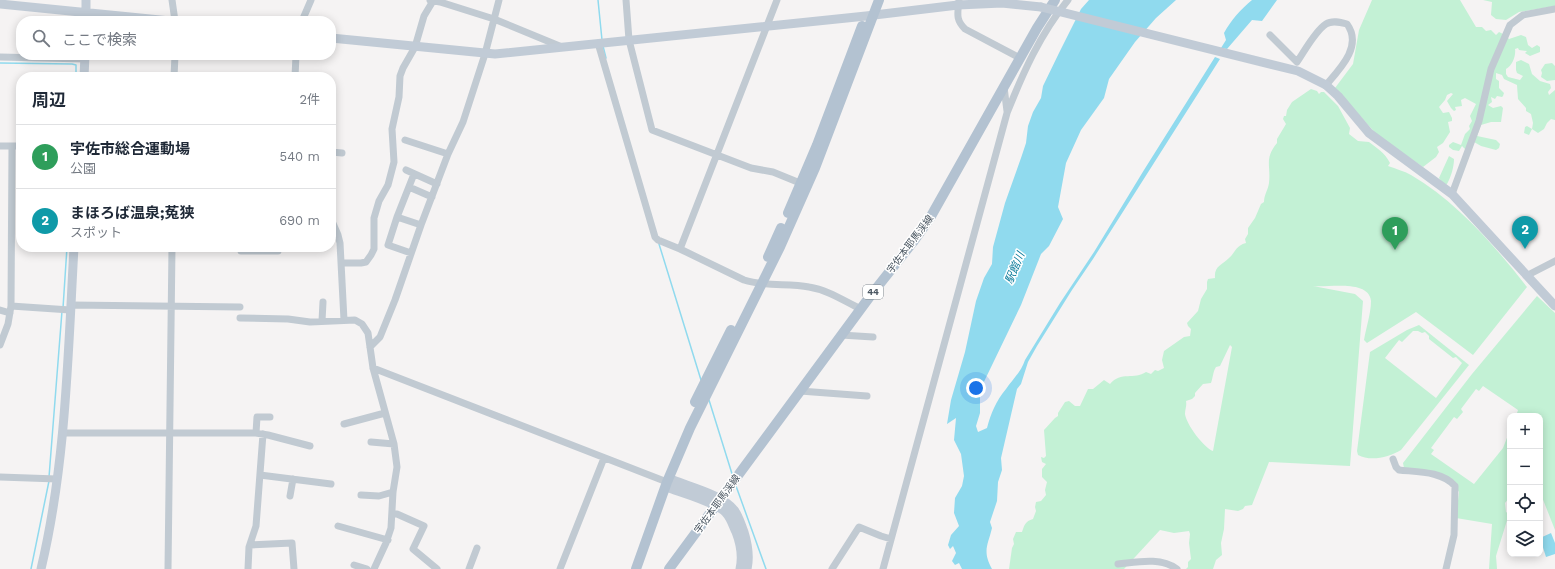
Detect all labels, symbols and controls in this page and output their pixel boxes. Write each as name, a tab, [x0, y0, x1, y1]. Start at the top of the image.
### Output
search box	[16, 16, 336, 60]
icon: search	[30, 27, 52, 49]
text: ここで検索	[62, 31, 137, 49]
text: 周辺	[32, 90, 66, 110]
text: 2件	[299, 92, 320, 107]
text: 宇佐市総合運動場	[70, 140, 190, 158]
text: 1	[42, 149, 48, 164]
text: 540 m	[280, 149, 320, 164]
text: 公園	[70, 161, 96, 176]
text: まほろば温泉;菟狭	[70, 204, 195, 222]
text: 2	[41, 213, 49, 228]
text: 690 m	[279, 213, 320, 228]
street label: 宇佐本耶馬渓線	[885, 213, 935, 275]
pin: 2	[1512, 216, 1538, 249]
pin: 1	[1382, 217, 1408, 250]
text: スポット	[70, 225, 122, 240]
water label: 駅館川	[1003, 249, 1028, 286]
road number: 44	[863, 285, 883, 299]
your location	[966, 378, 986, 398]
map controls	[1507, 413, 1543, 557]
button: +	[1507, 413, 1543, 449]
button: −	[1507, 449, 1543, 485]
street label: 宇佐本耶馬渓線	[692, 472, 742, 536]
button: locate	[1507, 485, 1543, 521]
button: layers	[1507, 521, 1543, 557]

